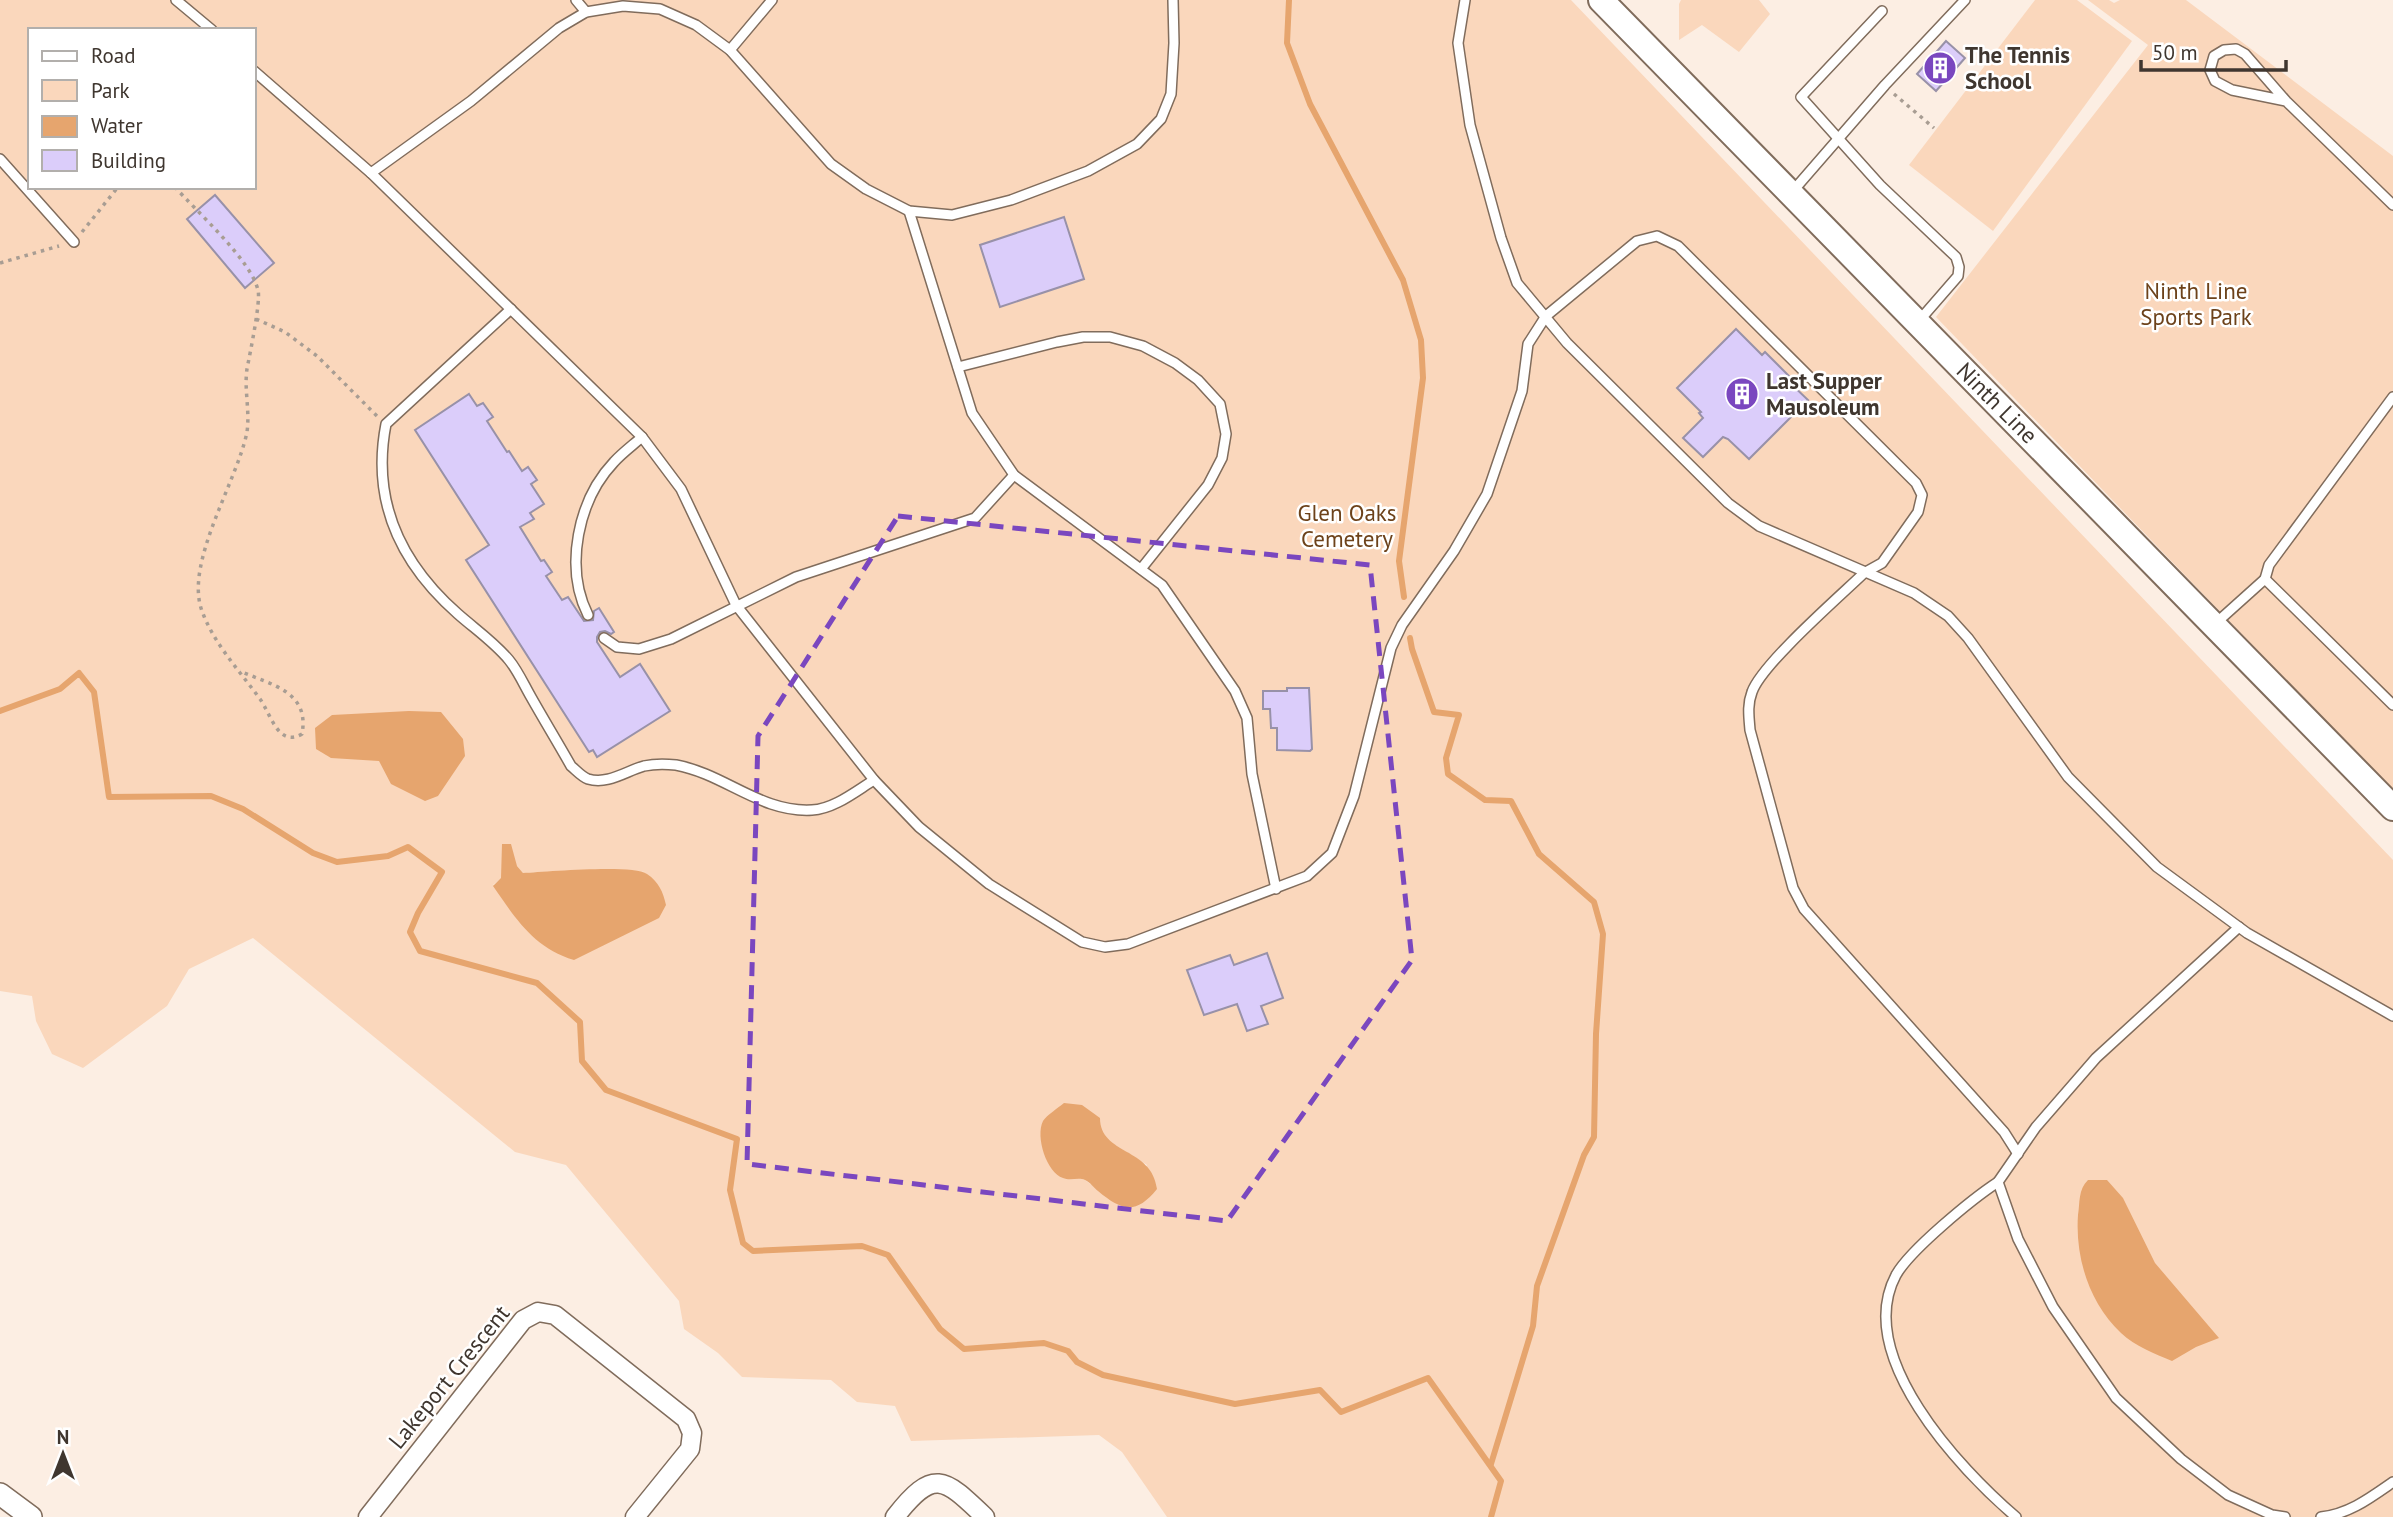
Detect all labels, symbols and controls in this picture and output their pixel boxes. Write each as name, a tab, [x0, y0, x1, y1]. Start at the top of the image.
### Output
legend	[28, 28, 256, 189]
scale bar	[2141, 28, 2286, 72]
text: 50 m	[2152, 39, 2198, 66]
place label: The Tennis School	[1965, 40, 2070, 95]
text: Road	[91, 42, 135, 69]
building icon: The Tennis School	[1921, 49, 1959, 87]
text: Park	[91, 77, 130, 104]
text: Water	[91, 112, 143, 139]
text: Building	[91, 147, 166, 174]
park label: Ninth Line Sports Park	[2140, 276, 2252, 331]
street label: Ninth Line	[1951, 356, 2044, 449]
place label: Last Supper Mausoleum	[1766, 366, 1883, 421]
building icon: Last Supper Mausoleum	[1723, 375, 1761, 413]
park label: Glen Oaks Cemetery	[1297, 498, 1397, 553]
street label: Lakeport Crescent	[382, 1299, 515, 1454]
north arrow	[28, 1419, 98, 1489]
text: N	[57, 1425, 69, 1449]

